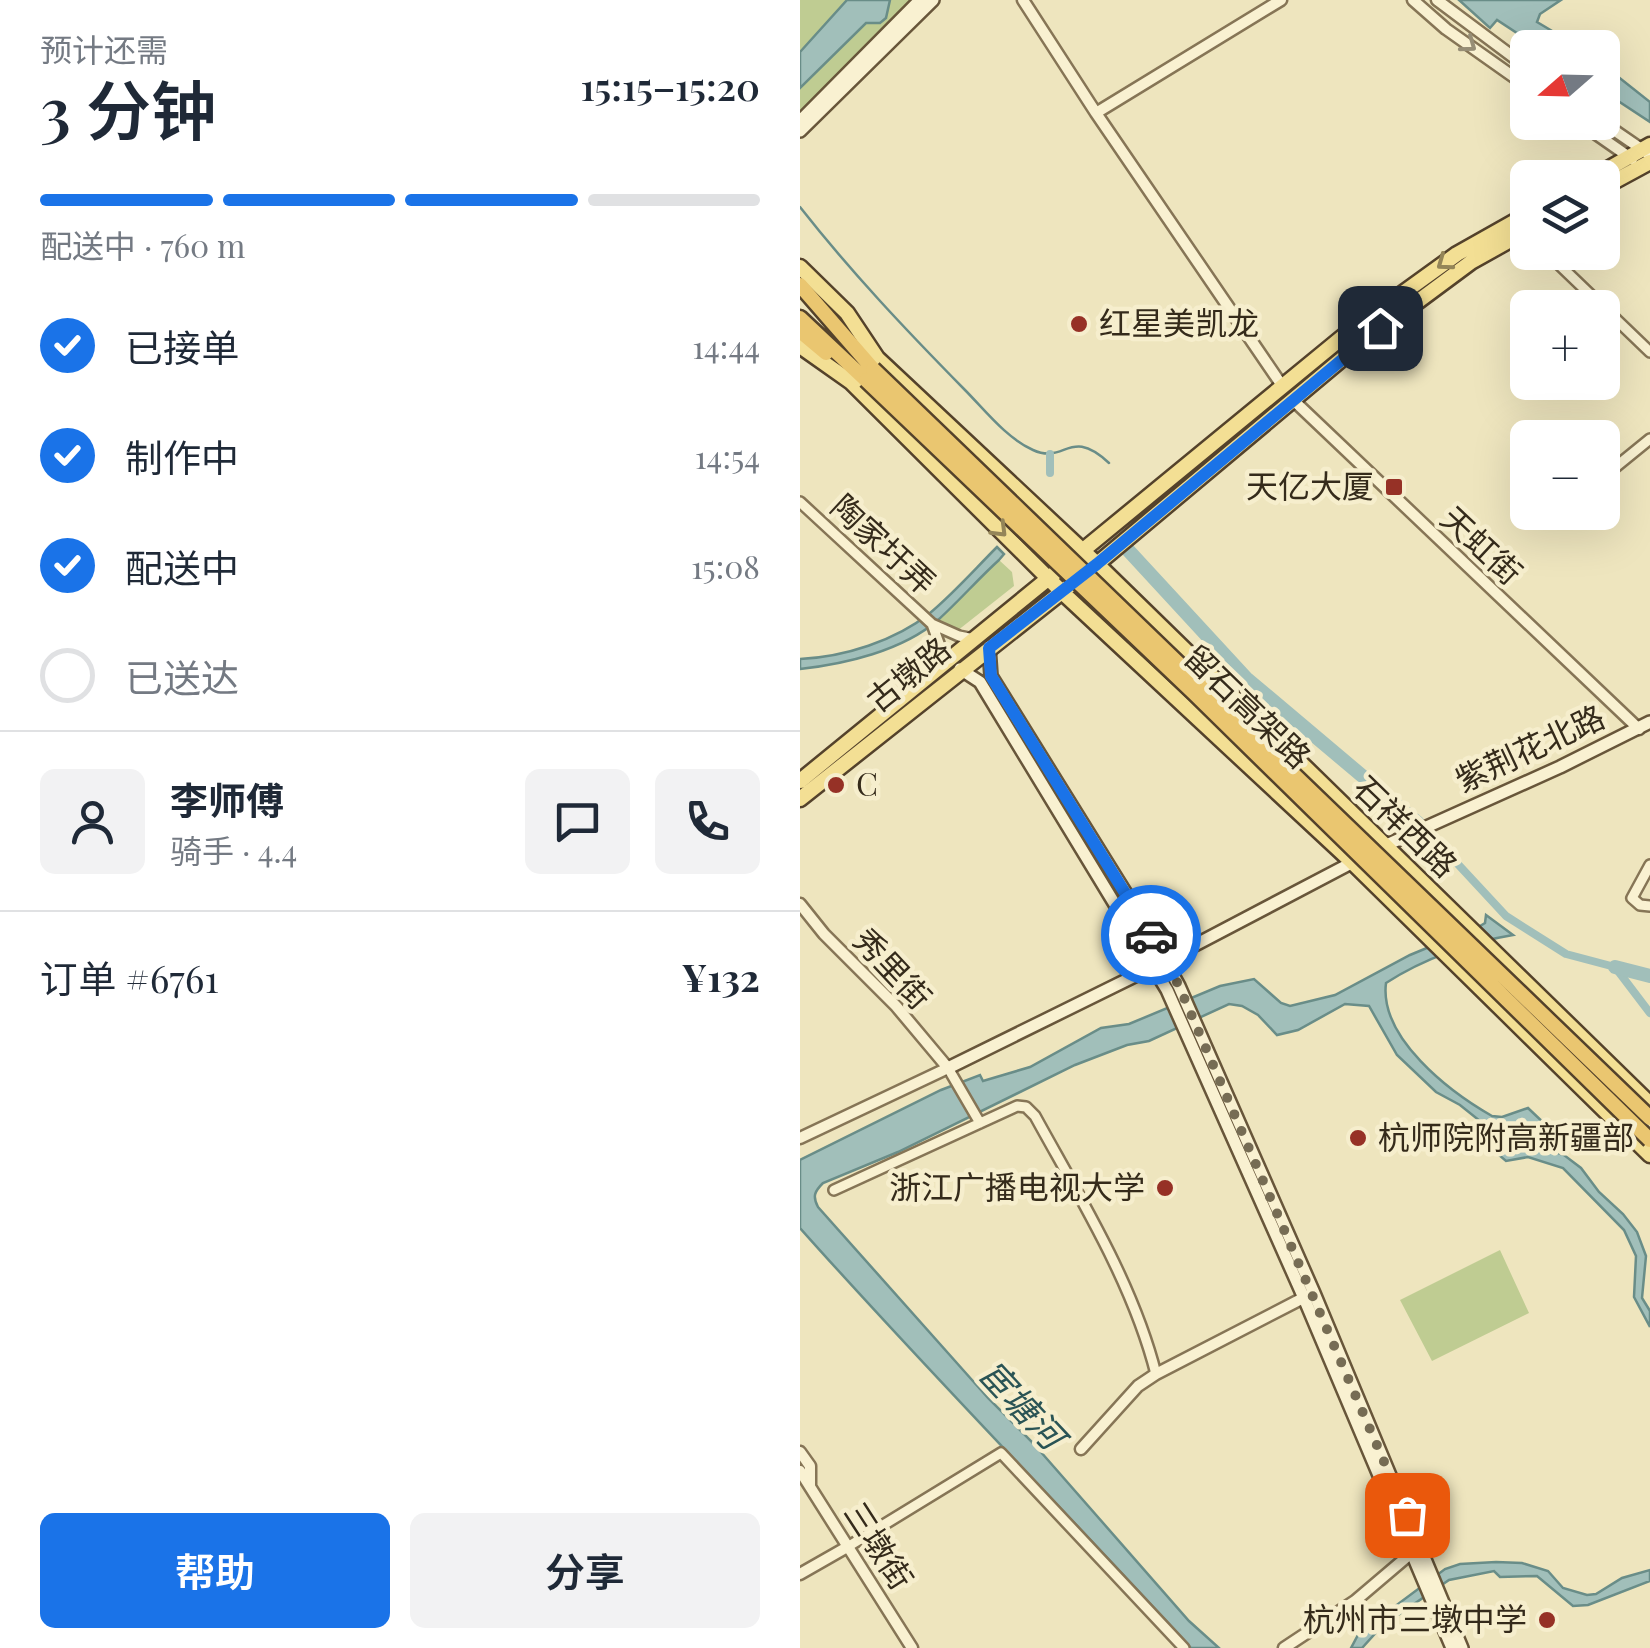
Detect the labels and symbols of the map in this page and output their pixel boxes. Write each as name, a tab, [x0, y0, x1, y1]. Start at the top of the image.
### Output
north arrow	[1510, 30, 1620, 140]
one-way arrow	[1458, 33, 1476, 51]
one-way arrow	[1437, 251, 1455, 269]
pin	[1338, 286, 1423, 371]
place label: 红星美凯龙	[1099, 300, 1259, 343]
marker: 红星美凯龙	[1068, 313, 1090, 335]
place label: 天亿大厦	[1246, 463, 1374, 506]
marker: 天亿大厦	[1383, 476, 1405, 498]
street label: 陶家圩弄	[823, 484, 946, 603]
street label: 天虹街	[1433, 496, 1532, 593]
one-way arrow	[989, 518, 1007, 536]
street label: 古墩路	[857, 626, 958, 720]
street label: 留石高架路	[1176, 634, 1321, 776]
street label: 紫荆花北路	[1447, 693, 1611, 800]
place label: C	[856, 761, 878, 804]
street label: 石祥西路	[1346, 765, 1468, 885]
marker: C	[825, 774, 847, 796]
courier	[1101, 885, 1201, 985]
street label: 秀里街	[845, 918, 942, 1017]
place label: 杭师院附高新疆部	[1378, 1114, 1634, 1157]
marker: 杭师院附高新疆部	[1347, 1127, 1369, 1149]
place label: 浙江广播电视大学	[889, 1164, 1145, 1207]
marker: 浙江广播电视大学	[1154, 1177, 1176, 1199]
water label: 宦塘河	[970, 1349, 1080, 1462]
pin	[1365, 1473, 1450, 1558]
street label: 三墩街	[836, 1493, 924, 1597]
place label: 杭州市三墩中学	[1303, 1596, 1527, 1639]
marker: 杭州市三墩中学	[1536, 1609, 1558, 1631]

